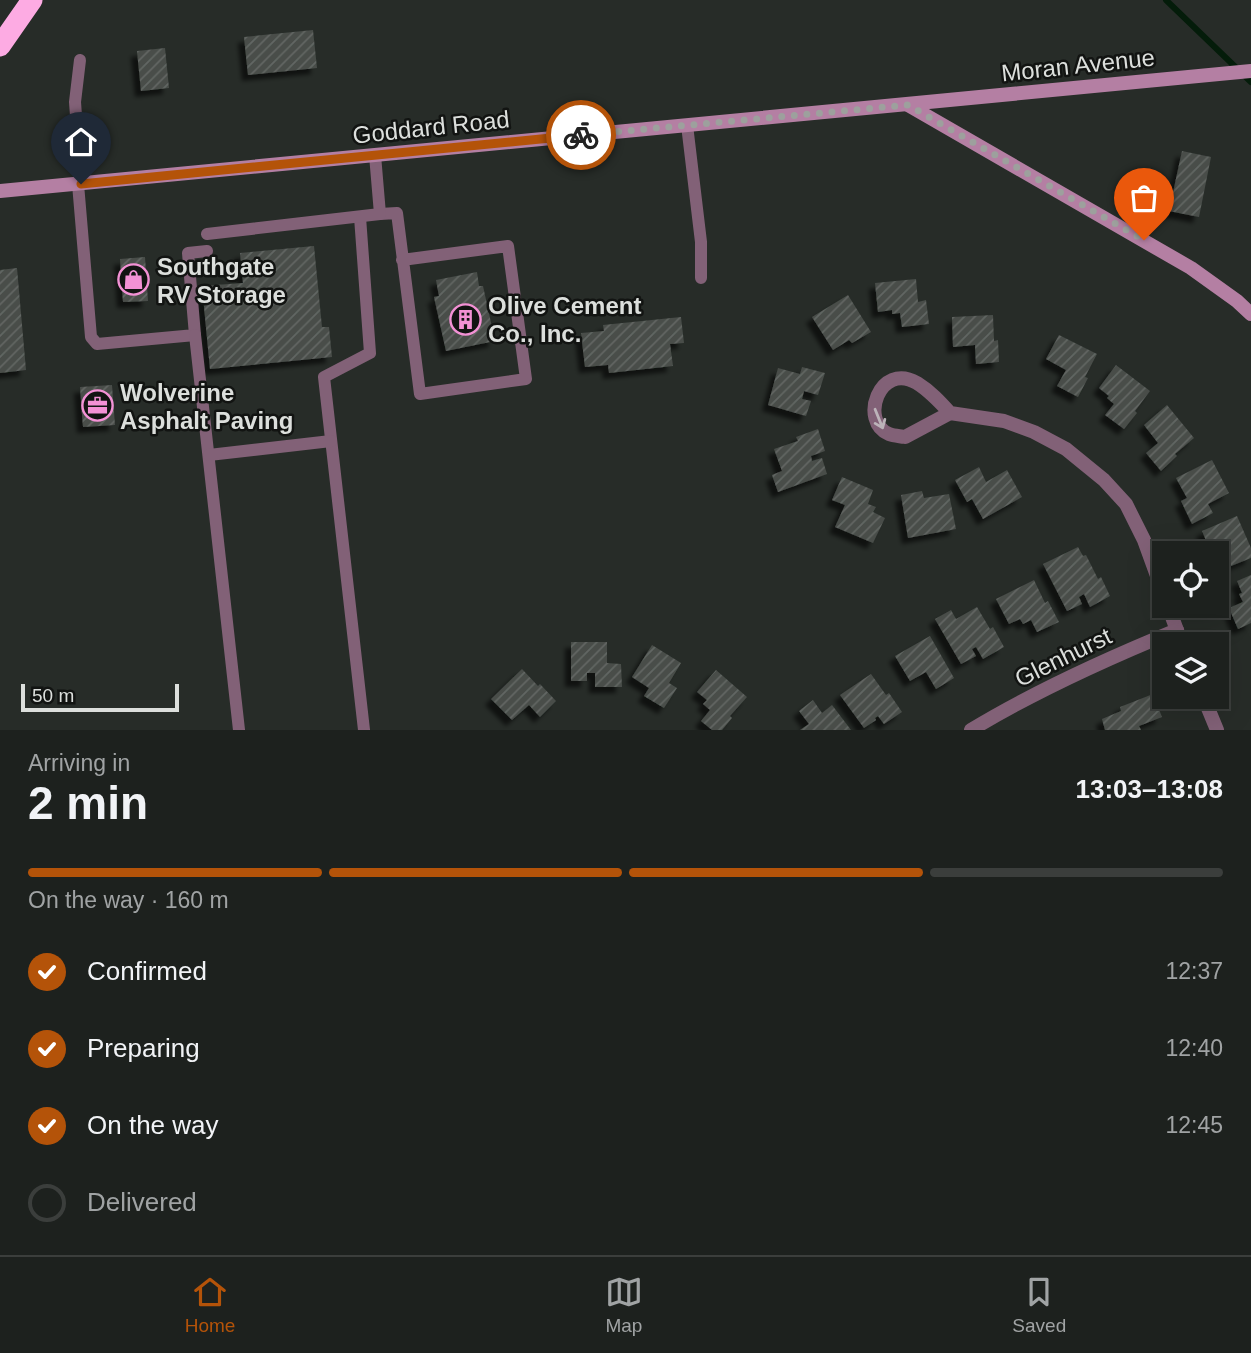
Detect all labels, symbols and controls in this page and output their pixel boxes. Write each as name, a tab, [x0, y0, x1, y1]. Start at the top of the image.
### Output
street label: Moran Avenue	[1000, 44, 1156, 86]
courier	[546, 100, 616, 170]
street label: Goddard Road	[351, 105, 511, 149]
pin	[51, 112, 111, 184]
icon: bike	[562, 116, 600, 154]
icon: home	[62, 123, 100, 161]
pin	[1114, 168, 1174, 240]
icon: bag	[1125, 179, 1163, 217]
place label: Southgate RV Storage	[157, 253, 286, 308]
shop icon: Southgate RV Storage	[117, 263, 151, 297]
place label: Olive Cement Co., Inc.	[488, 292, 641, 347]
building icon: Olive Cement Co., Inc.	[448, 302, 482, 336]
place label: Wolverine Asphalt Paving	[120, 379, 293, 434]
office icon: Wolverine Asphalt Paving	[80, 389, 114, 423]
one-way arrow	[874, 408, 887, 429]
map controls	[1152, 541, 1229, 709]
button: locate	[1152, 541, 1229, 618]
street label: Glenhurst	[1010, 622, 1116, 692]
button: layers	[1152, 632, 1229, 709]
scale bar	[21, 681, 178, 713]
text: 50 m	[32, 685, 74, 706]
text: Arriving in	[28, 750, 130, 776]
text: 13:03–13:08	[1076, 774, 1223, 804]
text: 2 min	[28, 777, 148, 829]
text: On the way · 160 m	[28, 887, 229, 913]
icon: check	[28, 953, 66, 991]
text: Confirmed	[87, 956, 207, 986]
text: 12:37	[1165, 958, 1223, 984]
icon: check	[28, 1030, 66, 1068]
text: Preparing	[87, 1033, 200, 1063]
text: 12:40	[1165, 1035, 1223, 1061]
icon: check	[28, 1107, 66, 1145]
text: On the way	[87, 1110, 219, 1140]
text: 12:45	[1165, 1112, 1223, 1138]
text: Delivered	[87, 1187, 197, 1217]
tab: Home	[185, 1273, 235, 1337]
tab: Map	[605, 1273, 643, 1337]
tab: Saved	[1012, 1273, 1066, 1337]

